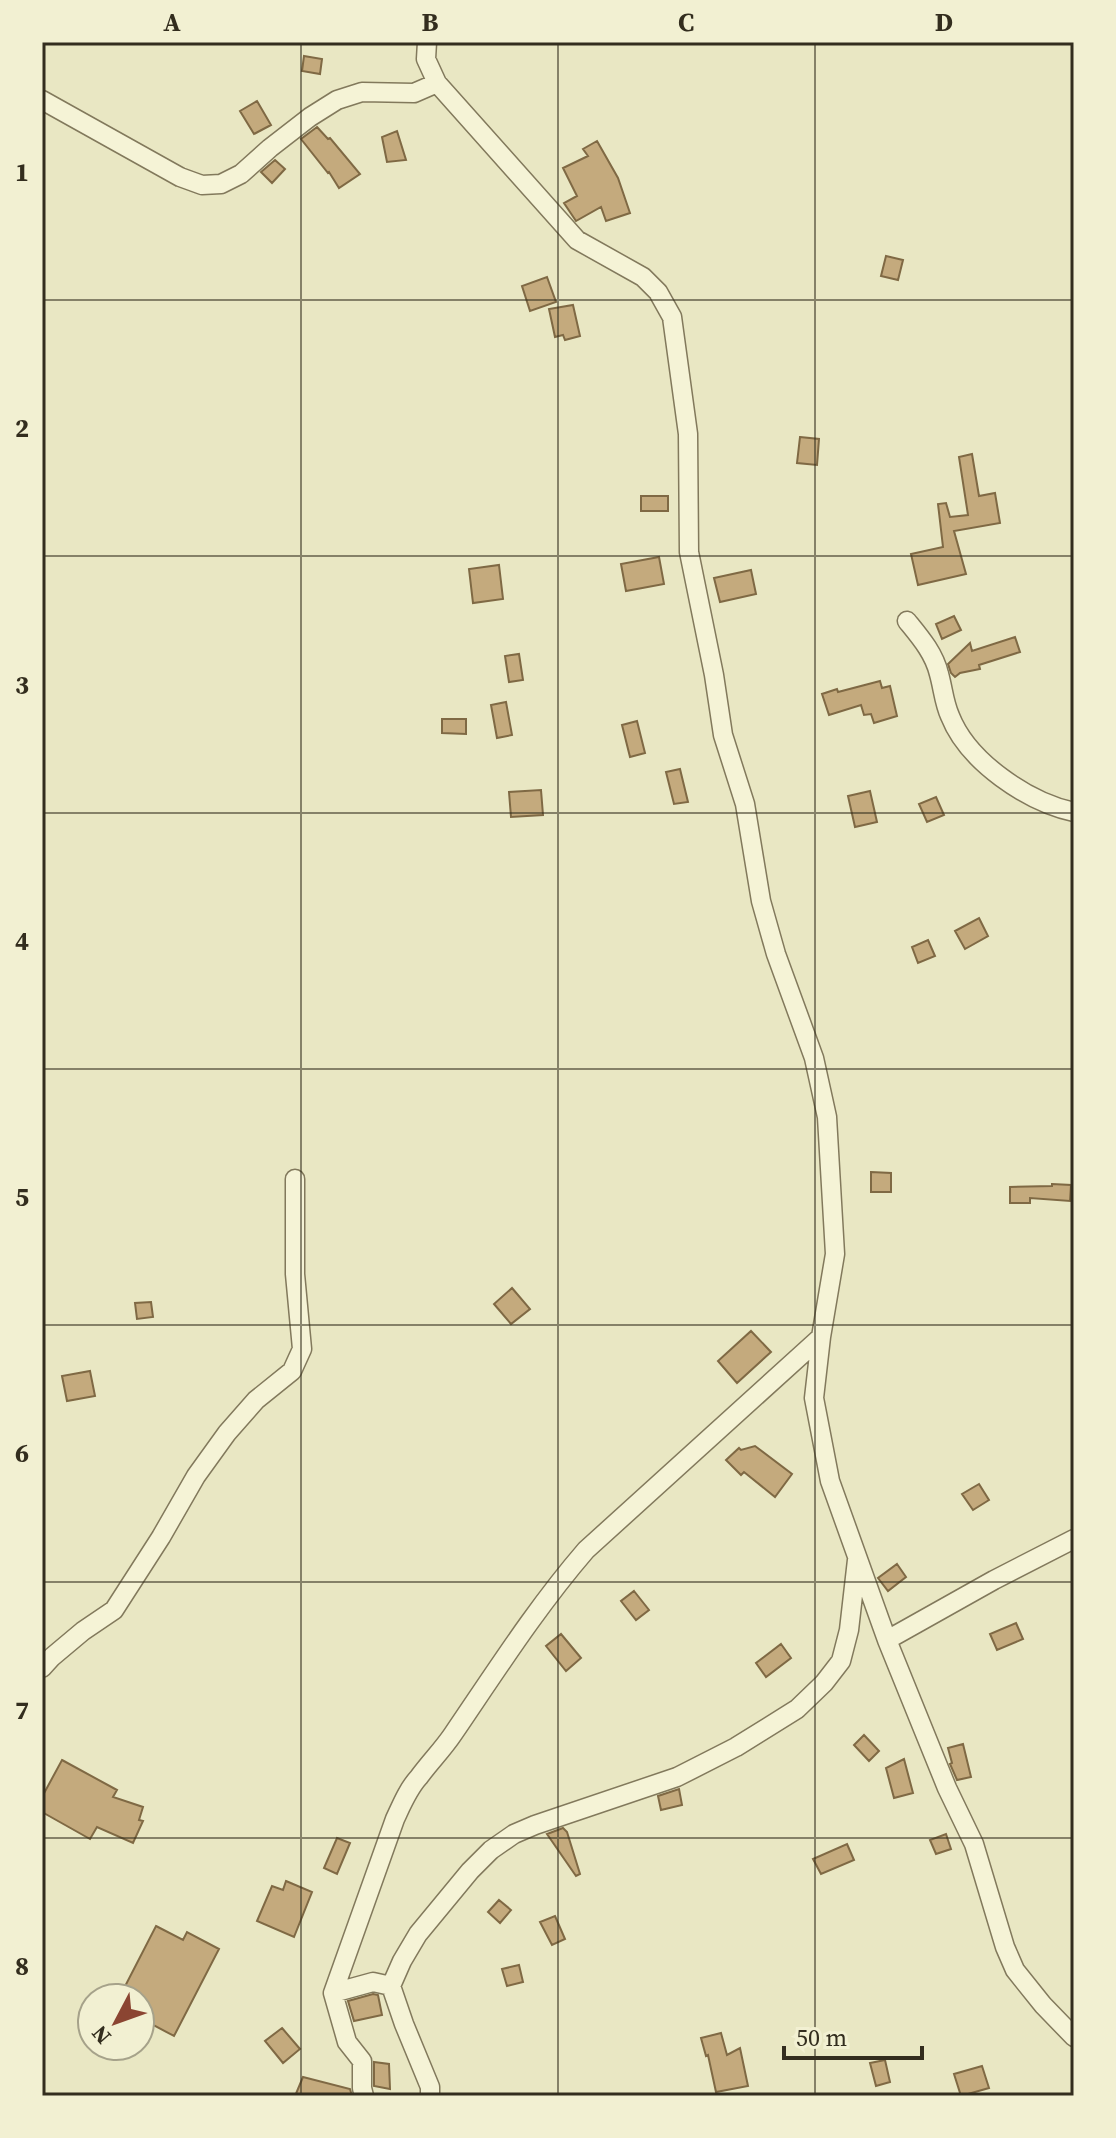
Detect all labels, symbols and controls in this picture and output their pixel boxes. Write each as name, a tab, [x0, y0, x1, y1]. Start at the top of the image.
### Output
text: A	[163, 4, 181, 40]
text: B	[422, 4, 439, 40]
text: C	[678, 4, 694, 40]
text: D	[935, 4, 953, 40]
text: 1	[15, 154, 29, 190]
text: 2	[15, 410, 29, 446]
text: 3	[15, 667, 29, 703]
text: 4	[15, 923, 29, 959]
text: 5	[15, 1179, 29, 1215]
text: 6	[15, 1435, 29, 1471]
text: 7	[15, 1692, 29, 1728]
text: 8	[15, 1948, 29, 1984]
north arrow	[76, 1982, 156, 2062]
scale bar	[784, 2010, 922, 2060]
text: N	[84, 2019, 117, 2051]
text: 50 m	[796, 2021, 847, 2054]

